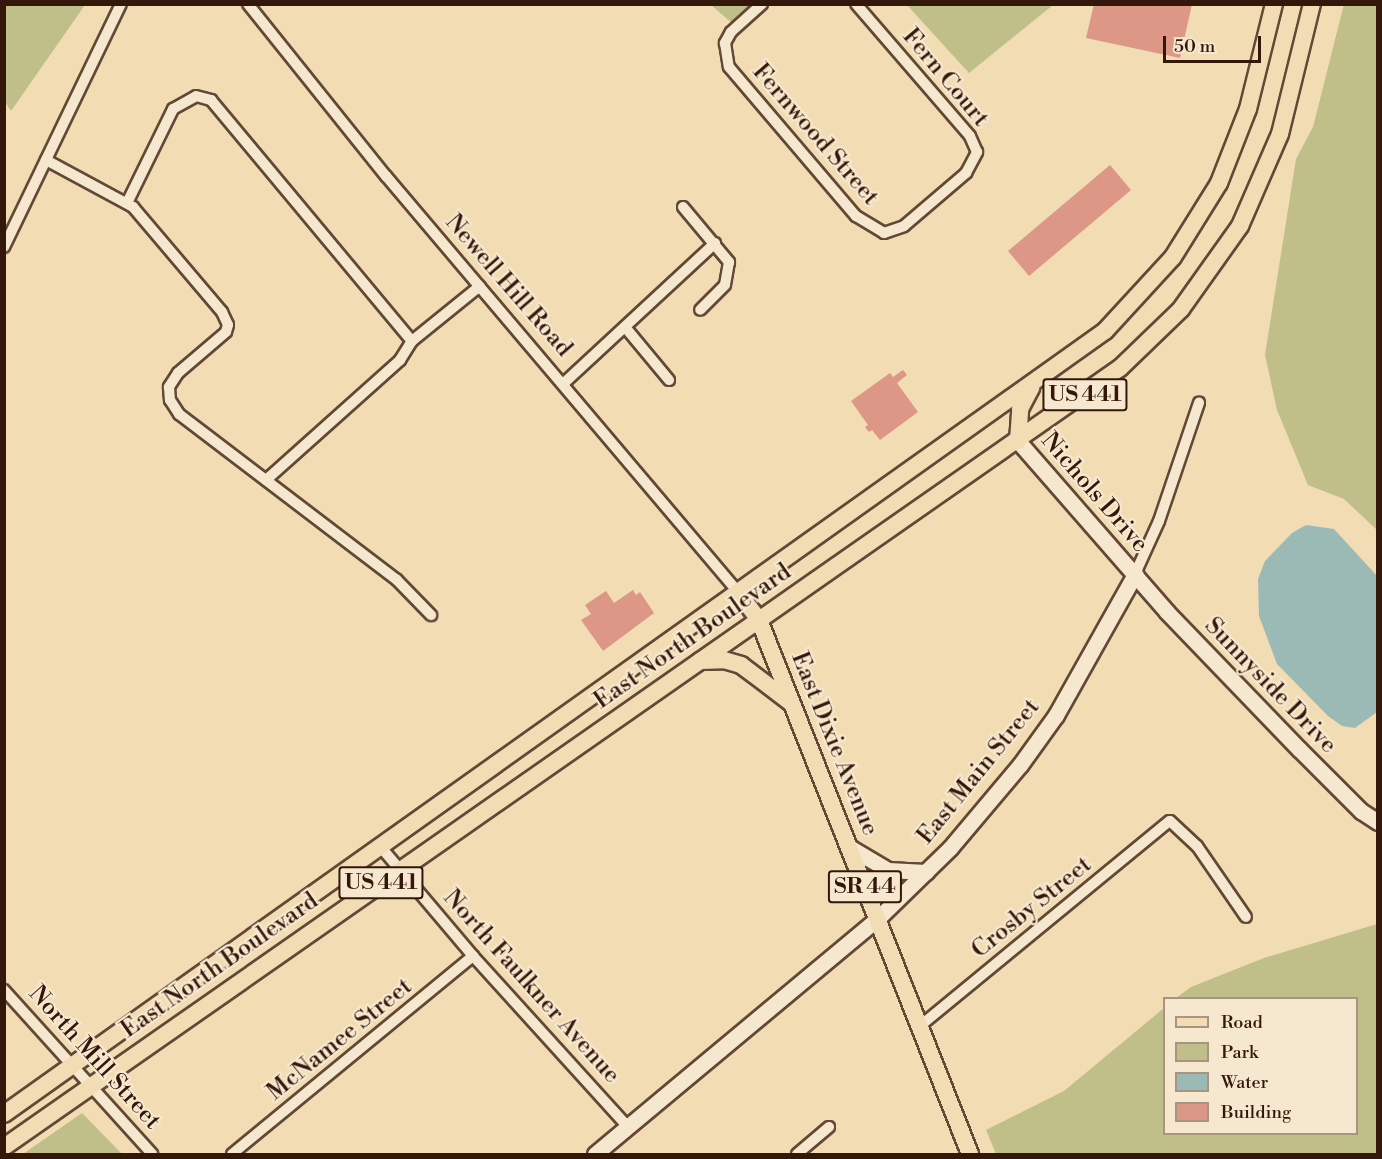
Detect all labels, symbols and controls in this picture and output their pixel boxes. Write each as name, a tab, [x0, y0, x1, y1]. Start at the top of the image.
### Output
street label: Fern Court	[896, 23, 994, 133]
scale bar	[1166, 24, 1264, 62]
text: 50 m	[1174, 35, 1215, 58]
street label: Fernwood Street	[746, 58, 884, 212]
street label: Newell Hill Road	[438, 209, 578, 363]
road number: US 441	[1042, 376, 1128, 414]
street label: Nichols Drive	[1034, 427, 1154, 559]
street label: East North Boulevard	[589, 558, 797, 716]
street label: Sunnyside Drive	[1198, 612, 1342, 760]
street label: East Dixie Avenue	[784, 648, 884, 840]
street label: East Main Street	[912, 694, 1046, 850]
street label: Crosby Street	[966, 851, 1098, 965]
road number: US 441	[338, 864, 424, 902]
road number: SR 44	[828, 868, 902, 906]
street label: North Faulkner Avenue	[436, 884, 626, 1090]
street label: East North Boulevard	[116, 887, 324, 1045]
street label: McNamee Street	[262, 973, 418, 1107]
street label: North Mill Street	[22, 980, 166, 1136]
legend	[1163, 997, 1358, 1135]
text: Road	[1221, 1011, 1263, 1034]
text: Park	[1221, 1041, 1258, 1064]
text: Water	[1221, 1071, 1268, 1094]
text: Building	[1221, 1101, 1291, 1124]

